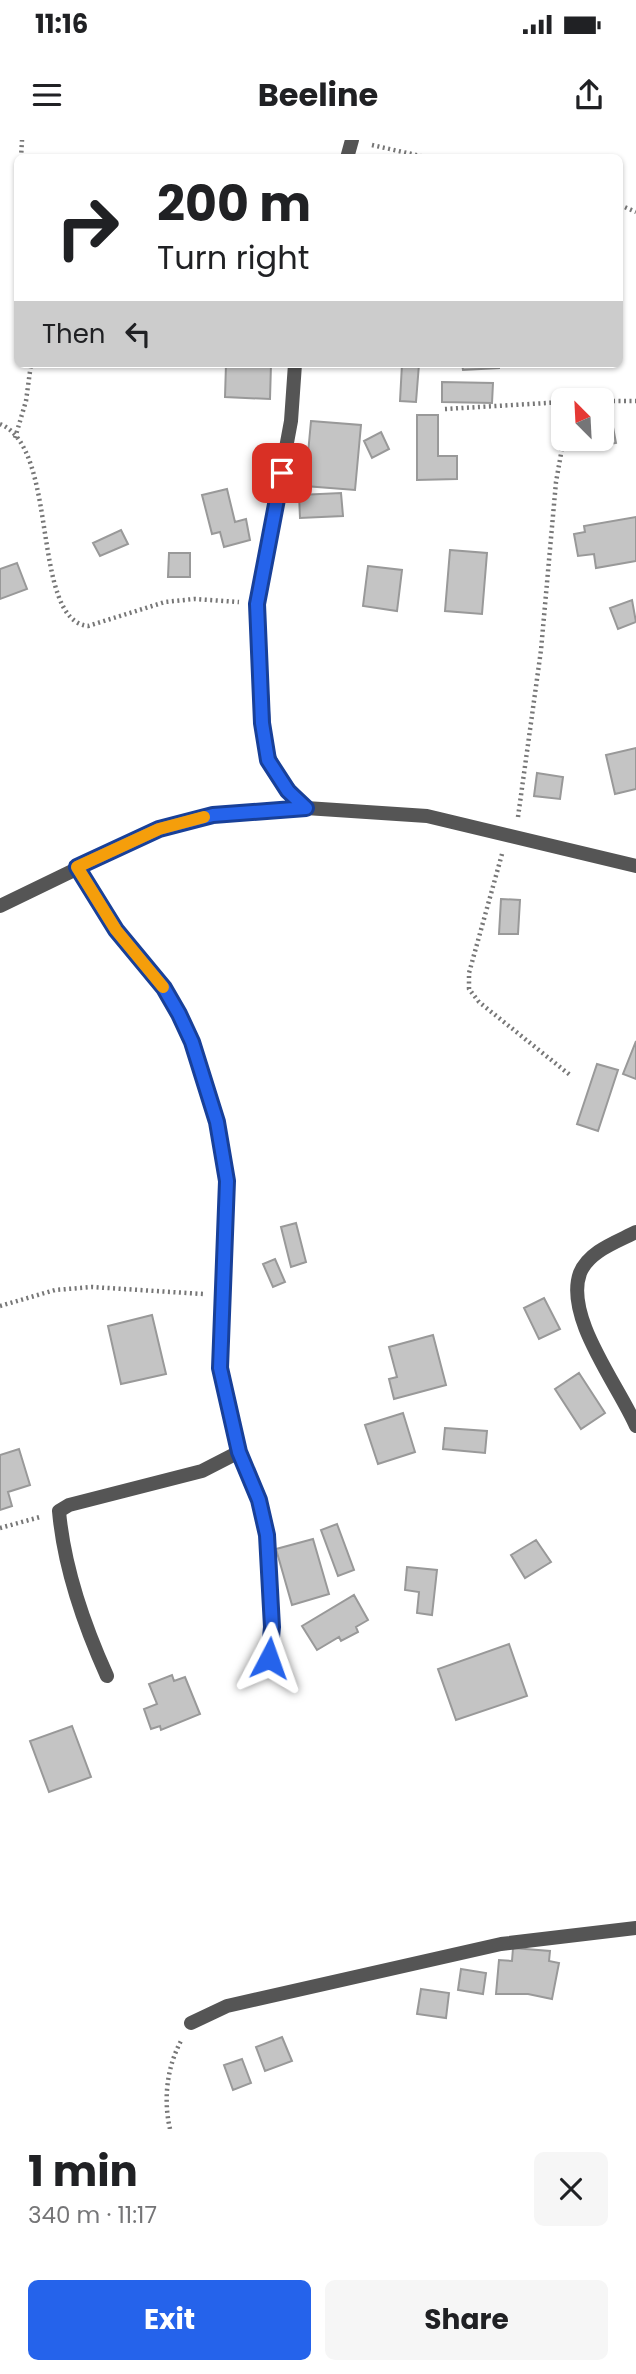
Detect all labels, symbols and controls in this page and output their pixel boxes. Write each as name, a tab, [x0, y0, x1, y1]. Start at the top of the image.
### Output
text: 11:16	[35, 6, 88, 42]
text: Beeline	[258, 72, 378, 117]
icon: menu	[28, 76, 66, 114]
icon: share	[570, 76, 608, 114]
text: 200 m	[157, 170, 311, 238]
icon: right	[42, 182, 133, 273]
text: Turn right	[157, 235, 309, 280]
icon: left	[119, 315, 157, 353]
text: Then	[42, 316, 105, 352]
north arrow	[551, 388, 614, 452]
map controls	[551, 388, 614, 451]
pin	[252, 443, 312, 503]
icon: arrive	[263, 454, 301, 492]
position arrow	[232, 1621, 306, 1695]
text: 1 min	[28, 2142, 138, 2201]
button: close	[534, 2152, 608, 2226]
text: 340 m · 11:17	[28, 2199, 157, 2231]
button: Exit	[28, 2280, 311, 2360]
button: Share	[325, 2280, 608, 2360]

